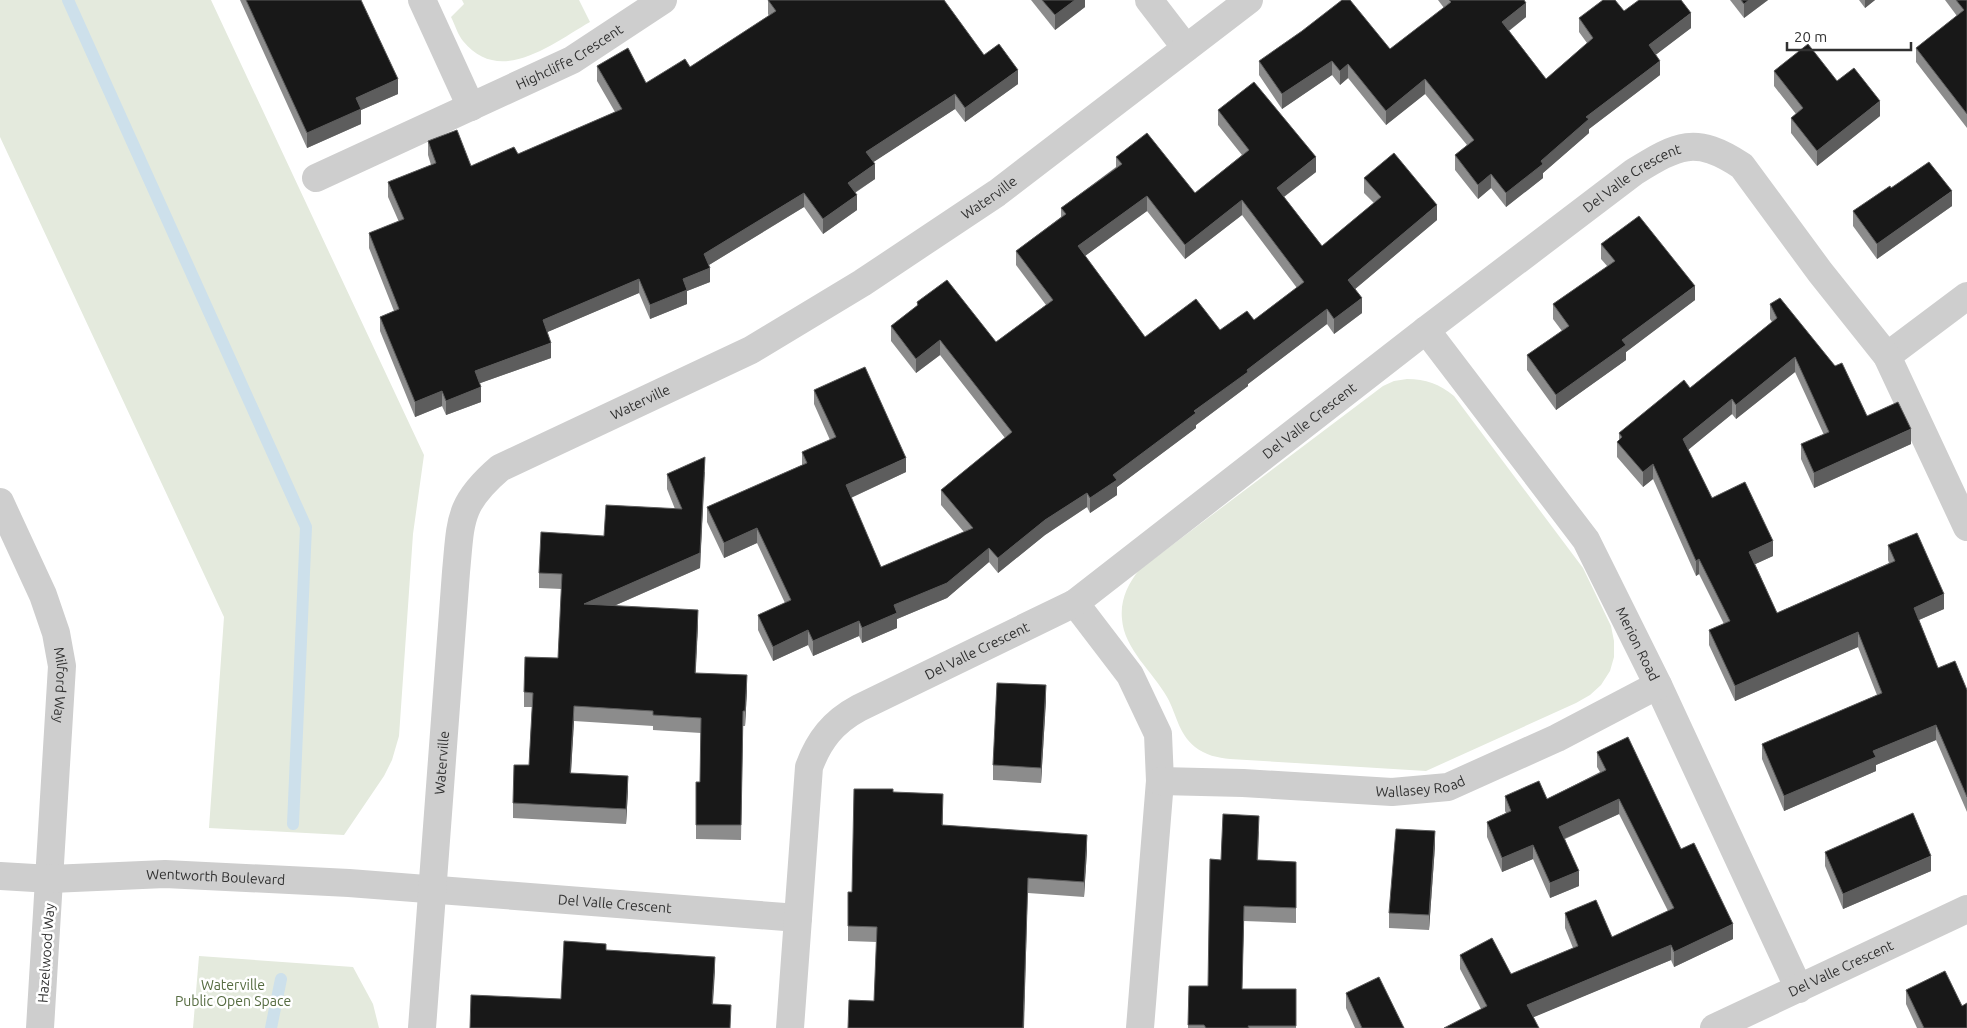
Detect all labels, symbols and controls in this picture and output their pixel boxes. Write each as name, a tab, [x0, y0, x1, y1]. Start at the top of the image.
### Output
scale bar	[1787, 20, 1911, 52]
street label: Highcliffe Crescent	[513, 21, 626, 93]
text: 20 m	[1794, 28, 1827, 45]
street label: Del Valle Crescent	[1580, 141, 1683, 216]
street label: Waterville	[958, 173, 1020, 223]
street label: Del Valle Crescent	[1259, 379, 1360, 462]
street label: Waterville	[608, 381, 673, 423]
street label: Merion Road	[1613, 604, 1663, 683]
street label: Del Valle Crescent	[922, 618, 1032, 683]
street label: Milford Way	[51, 646, 70, 724]
street label: Waterville	[431, 730, 452, 795]
street label: Wallasey Road	[1375, 772, 1467, 800]
street label: Wentworth Boulevard	[146, 866, 286, 888]
street label: Del Valle Crescent	[557, 891, 673, 916]
street label: Hazelwood Way	[35, 902, 57, 1003]
street label: Del Valle Crescent	[1786, 937, 1896, 1000]
park label: Waterville Public Open Space	[175, 977, 291, 1009]

